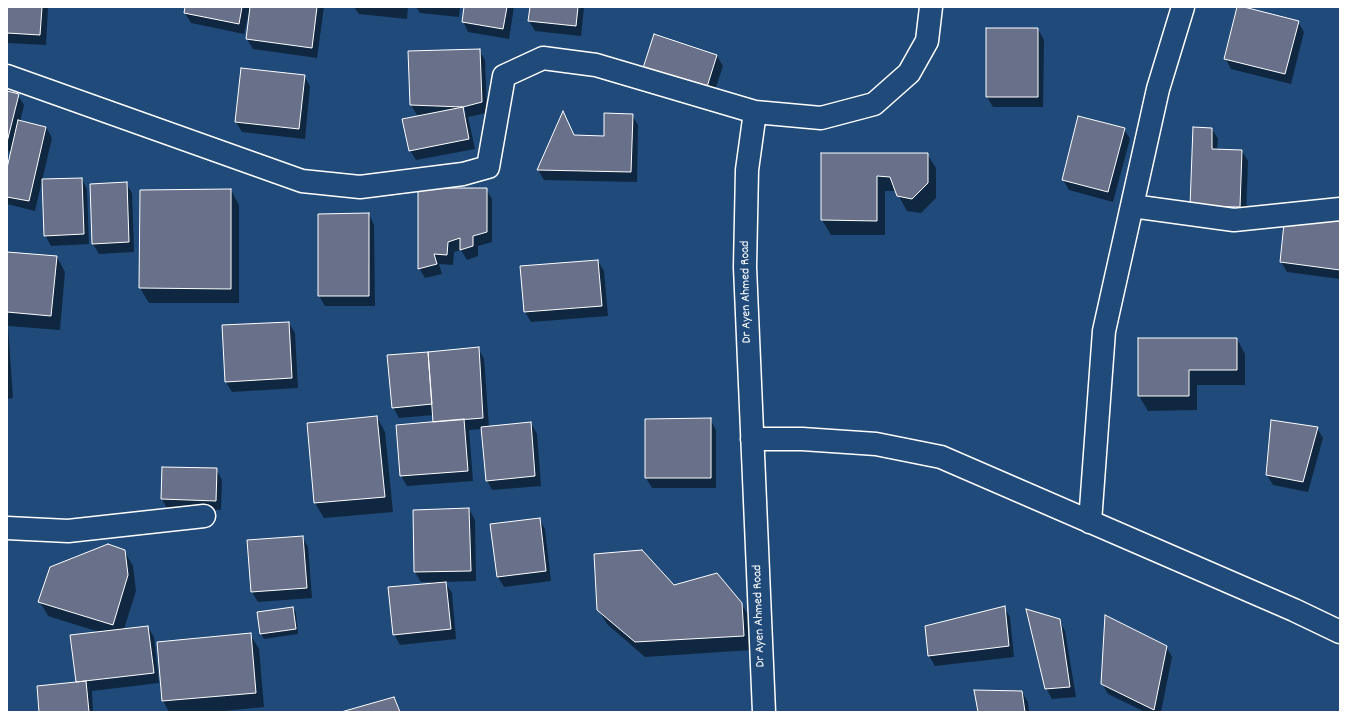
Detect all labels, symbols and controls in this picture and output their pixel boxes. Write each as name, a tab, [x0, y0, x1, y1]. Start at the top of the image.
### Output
street label: Dr Ayen Ahmed Road	[738, 241, 756, 343]
street label: Dr Ayen Ahmed Road	[750, 564, 770, 668]

